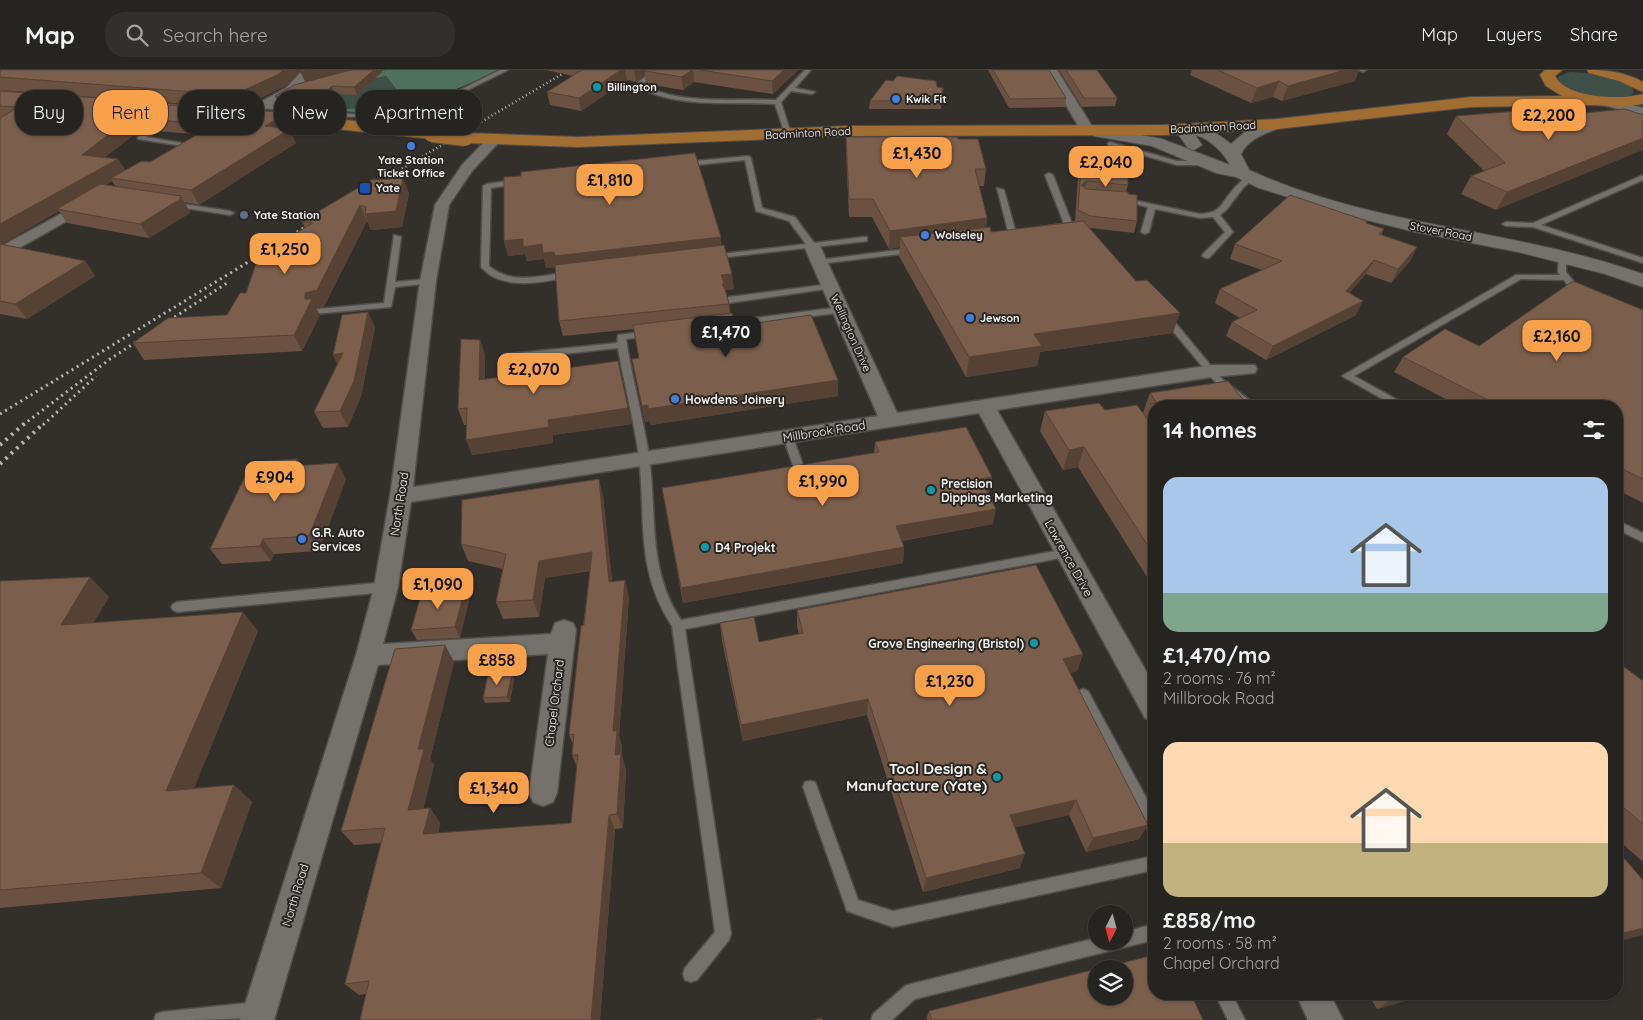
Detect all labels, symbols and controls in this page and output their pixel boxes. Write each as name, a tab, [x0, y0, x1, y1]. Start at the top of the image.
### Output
search box	[105, 12, 455, 57]
text: Map	[25, 20, 75, 50]
icon: search	[123, 21, 151, 49]
text: Search here	[163, 23, 268, 47]
text: Map	[1421, 23, 1458, 46]
text: Layers	[1486, 23, 1542, 46]
text: Share	[1570, 23, 1618, 46]
place label: Billington	[607, 80, 657, 94]
marker: Billington	[591, 81, 603, 93]
chip: Buy	[15, 90, 83, 135]
chip: Rent	[93, 90, 168, 135]
chip: Filters	[178, 90, 264, 135]
chip: New	[274, 90, 346, 135]
chip: Apartment	[356, 90, 482, 135]
place label: Kwik Fit	[906, 92, 947, 106]
marker: Kwik Fit	[890, 93, 902, 105]
pin: £2,200	[1508, 98, 1590, 141]
text: £2,200	[1523, 105, 1575, 125]
street label: Badminton Road	[1170, 118, 1256, 136]
street label: Badminton Road	[765, 124, 851, 142]
pin: £1,430	[876, 136, 958, 179]
marker: Yate Station Ticket Office	[405, 140, 417, 152]
text: £1,430	[893, 143, 941, 163]
pin: £2,040	[1065, 146, 1147, 188]
text: £2,040	[1080, 152, 1132, 172]
place label: Yate Station Ticket Office	[377, 153, 446, 180]
pin: £1,810	[569, 164, 651, 206]
text: £1,810	[587, 170, 633, 190]
marker: Yate	[358, 181, 372, 195]
place label: Yate	[376, 181, 401, 195]
place label: Yate Station	[254, 208, 320, 222]
marker: Yate Station	[238, 209, 250, 221]
street label: Stover Road	[1409, 218, 1473, 244]
place label: Wolseley	[935, 228, 983, 242]
marker: Wolseley	[919, 229, 931, 241]
pin: £1,250	[244, 232, 326, 275]
text: £1,250	[261, 239, 309, 259]
street label: Wellington Drive	[828, 292, 874, 374]
place label: Jewson	[980, 311, 1020, 325]
marker: Jewson	[964, 312, 976, 324]
pin: £1,470	[685, 316, 767, 358]
pin: £2,160	[1516, 320, 1598, 362]
text: £1,470	[702, 322, 750, 342]
text: £2,160	[1533, 326, 1581, 346]
pin: £2,070	[493, 352, 575, 395]
text: £2,070	[508, 359, 560, 379]
place label: Howdens Joinery	[685, 392, 785, 407]
marker: Howdens Joinery	[669, 393, 681, 405]
icon: filters	[1580, 416, 1608, 444]
street label: Millbrook Road	[782, 417, 866, 445]
text: 14 homes	[1163, 417, 1257, 443]
pin: £904	[245, 460, 305, 503]
pin: £1,990	[782, 464, 864, 507]
text: £904	[256, 467, 294, 487]
street label: North Road	[387, 471, 411, 537]
text: £1,990	[799, 471, 847, 491]
place label: Precision Dippings Marketing	[941, 476, 1053, 505]
marker: Precision Dippings Marketing	[925, 484, 937, 496]
icon: home	[1341, 510, 1431, 600]
street label: Lawrence Drive	[1042, 517, 1096, 599]
place label: G.R. Auto Services	[312, 525, 365, 554]
marker: G.R. Auto Services	[296, 533, 308, 545]
place label: D4 Projekt	[715, 540, 776, 555]
marker: D4 Projekt	[699, 541, 711, 553]
pin: £1,090	[397, 568, 479, 610]
text: £1,090	[413, 574, 463, 594]
place label: Grove Engineering (Bristol)	[868, 636, 1024, 651]
marker: Grove Engineering (Bristol)	[1028, 637, 1040, 649]
text: £1,470/mo	[1163, 642, 1271, 668]
pin: £858	[467, 644, 527, 686]
text: £858	[479, 650, 515, 670]
street label: Chapel Orchard	[541, 659, 567, 747]
pin: £1,230	[909, 664, 991, 707]
text: 2 rooms · 76 m²	[1163, 668, 1276, 688]
text: £1,230	[926, 671, 974, 691]
text: Millbrook Road	[1163, 688, 1274, 708]
place label: Tool Design & Manufacture (Yate)	[846, 759, 987, 795]
marker: Tool Design & Manufacture (Yate)	[991, 771, 1003, 783]
pin: £1,340	[453, 772, 535, 814]
icon: home	[1341, 775, 1431, 865]
text: £1,340	[470, 778, 518, 798]
street label: North Road	[278, 862, 312, 928]
north arrow	[1088, 905, 1132, 950]
map controls	[1088, 905, 1133, 1005]
text: £858/mo	[1163, 907, 1256, 933]
text: 2 rooms · 58 m²	[1163, 933, 1277, 953]
text: Chapel Orchard	[1163, 953, 1280, 973]
button: layers	[1088, 960, 1133, 1005]

